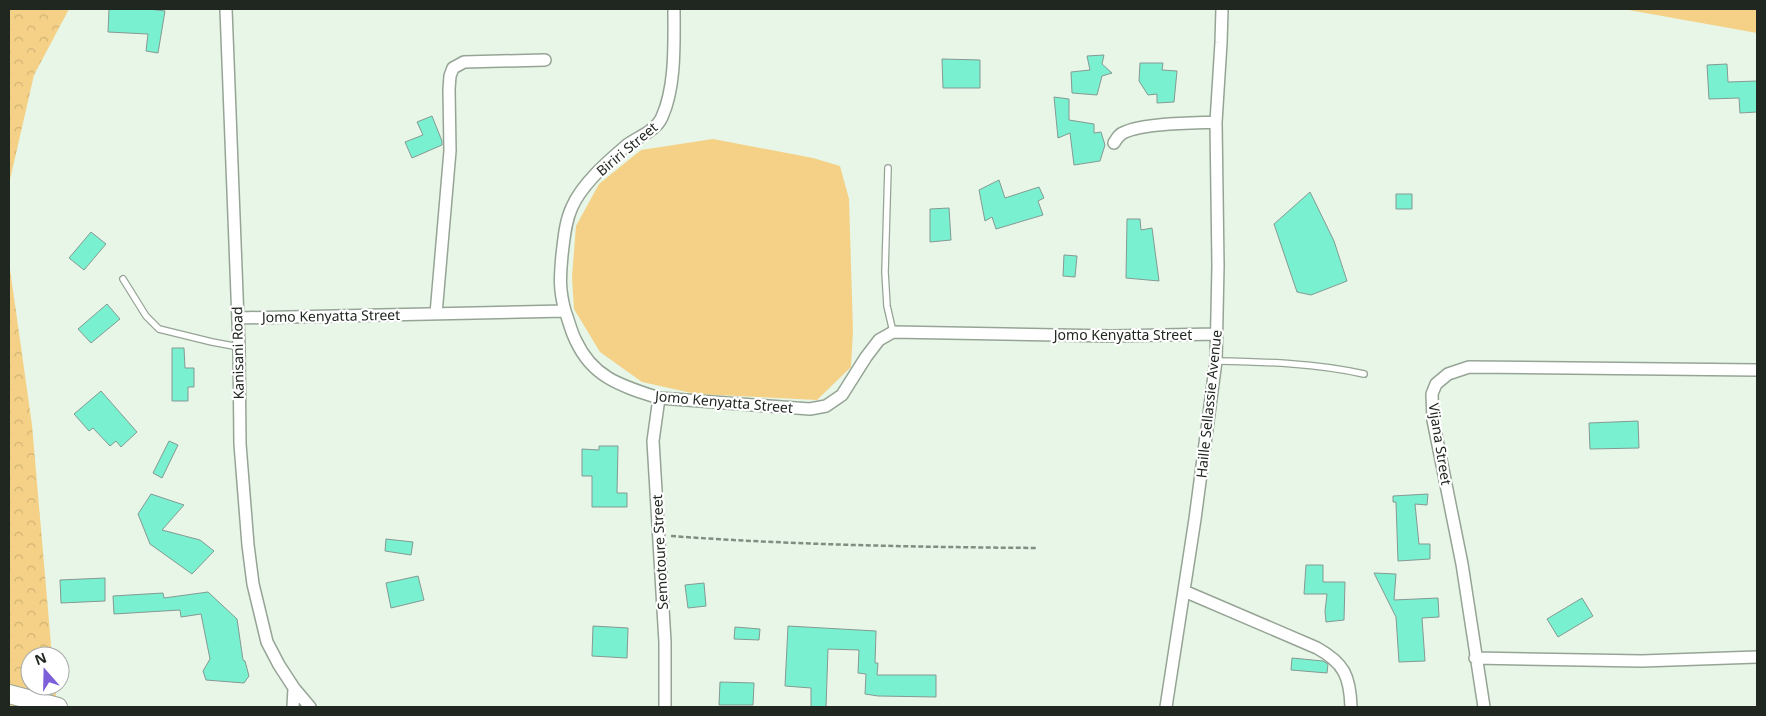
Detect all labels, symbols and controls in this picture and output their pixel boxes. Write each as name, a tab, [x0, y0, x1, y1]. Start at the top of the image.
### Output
street label: Biriri Street	[592, 117, 661, 180]
street label: Jomo Kenyatta Street	[260, 305, 400, 326]
street label: Kanisani Road	[227, 306, 248, 400]
street label: Jomo Kenyatta Street	[1052, 325, 1192, 344]
street label: Haille Sellassie Avenue	[1191, 329, 1226, 479]
street label: Jomo Kenyatta Street	[652, 386, 794, 417]
street label: Vijana Street	[1425, 402, 1456, 486]
street label: Semotoure Street	[647, 494, 672, 610]
north arrow	[20, 646, 70, 696]
text: N	[32, 647, 49, 669]

